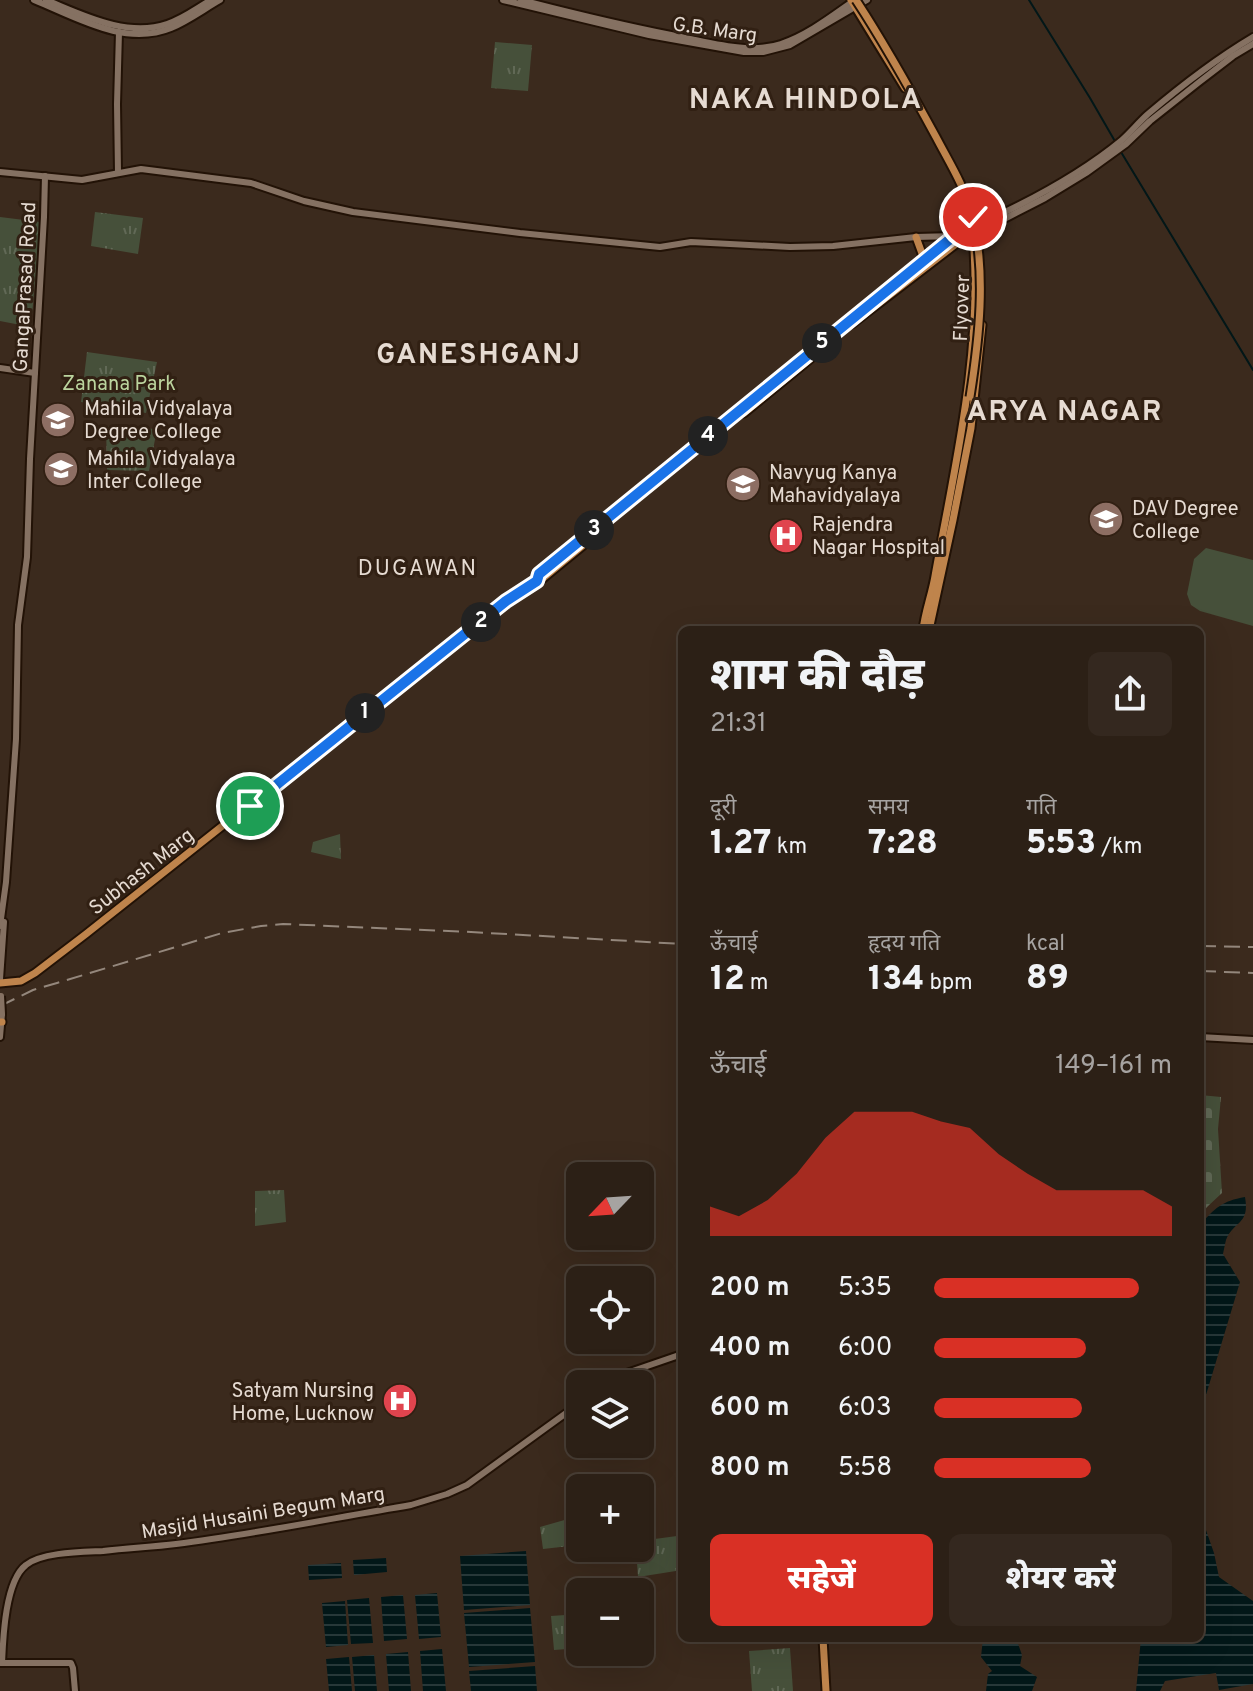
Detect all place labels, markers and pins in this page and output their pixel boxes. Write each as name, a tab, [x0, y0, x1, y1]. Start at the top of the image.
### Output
pin	[939, 183, 1007, 251]
pin: 5	[802, 323, 842, 363]
place label: Mahila Vidyalaya Degree College	[84, 397, 232, 446]
school or university icon: Mahila Vidyalaya Degree College	[39, 401, 77, 439]
pin: 4	[688, 416, 728, 456]
place label: Mahila Vidyalaya Inter College	[87, 447, 235, 496]
school or university icon: Mahila Vidyalaya Inter College	[42, 450, 80, 488]
place label: Navyug Kanya Mahavidyalaya	[769, 461, 901, 510]
school or university icon: Navyug Kanya Mahavidyalaya	[724, 465, 762, 503]
place label: DAV Degree College	[1132, 497, 1239, 546]
school or university icon: DAV Degree College	[1087, 500, 1125, 538]
pin: 3	[574, 510, 614, 550]
place label: Rajendra Nagar Hospital	[812, 513, 945, 562]
hospital icon: Rajendra Nagar Hospital	[767, 517, 805, 555]
pin: 2	[461, 602, 501, 642]
pin: 1	[345, 693, 385, 733]
pin	[216, 772, 284, 840]
place label: Satyam Nursing Home, Lucknow	[232, 1379, 374, 1428]
hospital icon: Satyam Nursing Home, Lucknow	[381, 1382, 419, 1420]

